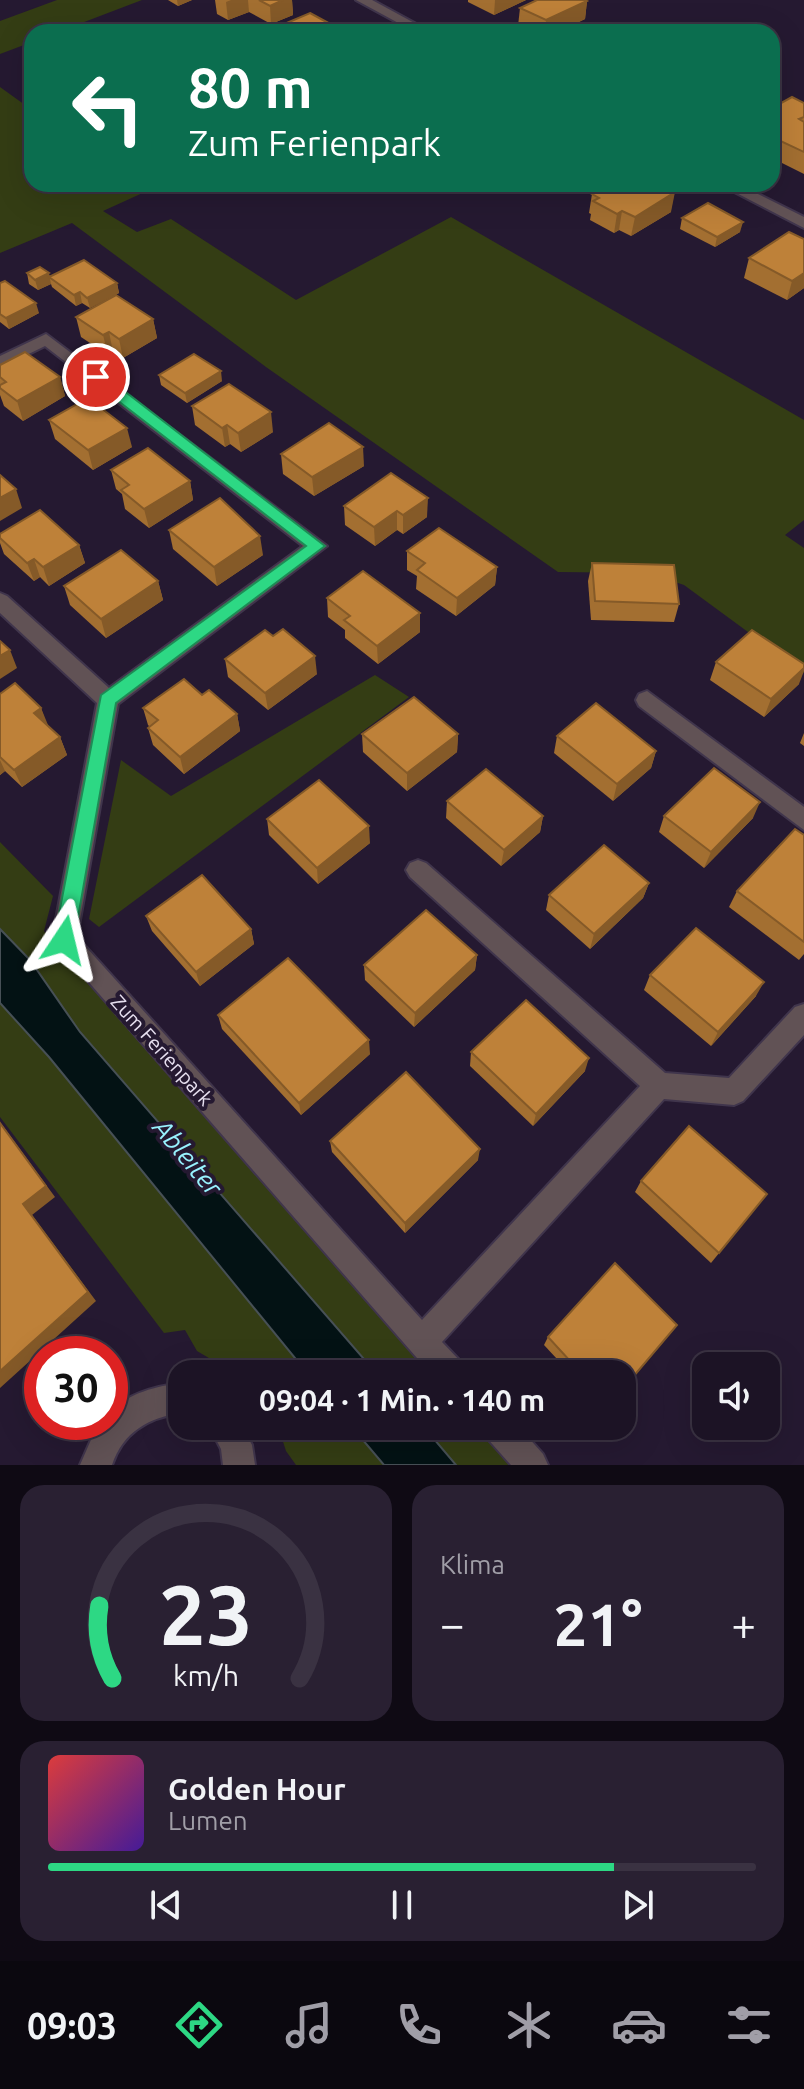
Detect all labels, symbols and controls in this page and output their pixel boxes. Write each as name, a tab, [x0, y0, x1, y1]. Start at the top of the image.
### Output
icon: left	[56, 56, 160, 160]
text: 80 m	[188, 56, 313, 119]
text: Zum Ferienpark	[188, 122, 441, 163]
pin	[62, 343, 130, 411]
icon: arrive	[74, 355, 118, 399]
position arrow	[22, 898, 106, 982]
street label: Zum Ferienpark	[106, 990, 218, 1110]
water label: Ableiter	[146, 1111, 229, 1202]
speed limit sign: 30	[24, 1336, 128, 1440]
map controls	[692, 1352, 780, 1440]
button: sound	[692, 1352, 780, 1440]
text: 09:04 · 1 Min. · 140 m	[259, 1383, 545, 1417]
text: Klima	[440, 1550, 505, 1579]
text: 23	[159, 1567, 253, 1661]
text: 21°	[554, 1590, 642, 1657]
text: −	[440, 1599, 465, 1648]
text: +	[731, 1599, 756, 1648]
text: km/h	[173, 1659, 239, 1691]
text: Golden Hour	[168, 1772, 346, 1806]
text: Lumen	[168, 1806, 248, 1835]
icon: previous	[144, 1883, 188, 1927]
icon: pause	[380, 1883, 424, 1927]
icon: next	[616, 1883, 660, 1927]
icon: directions	[171, 1997, 227, 2053]
icon: music	[281, 1997, 337, 2053]
icon: phone	[391, 1997, 447, 2053]
icon: climate	[501, 1997, 557, 2053]
icon: car	[611, 1997, 667, 2053]
icon: filters	[721, 1997, 777, 2053]
text: 09:03	[27, 2005, 117, 2046]

